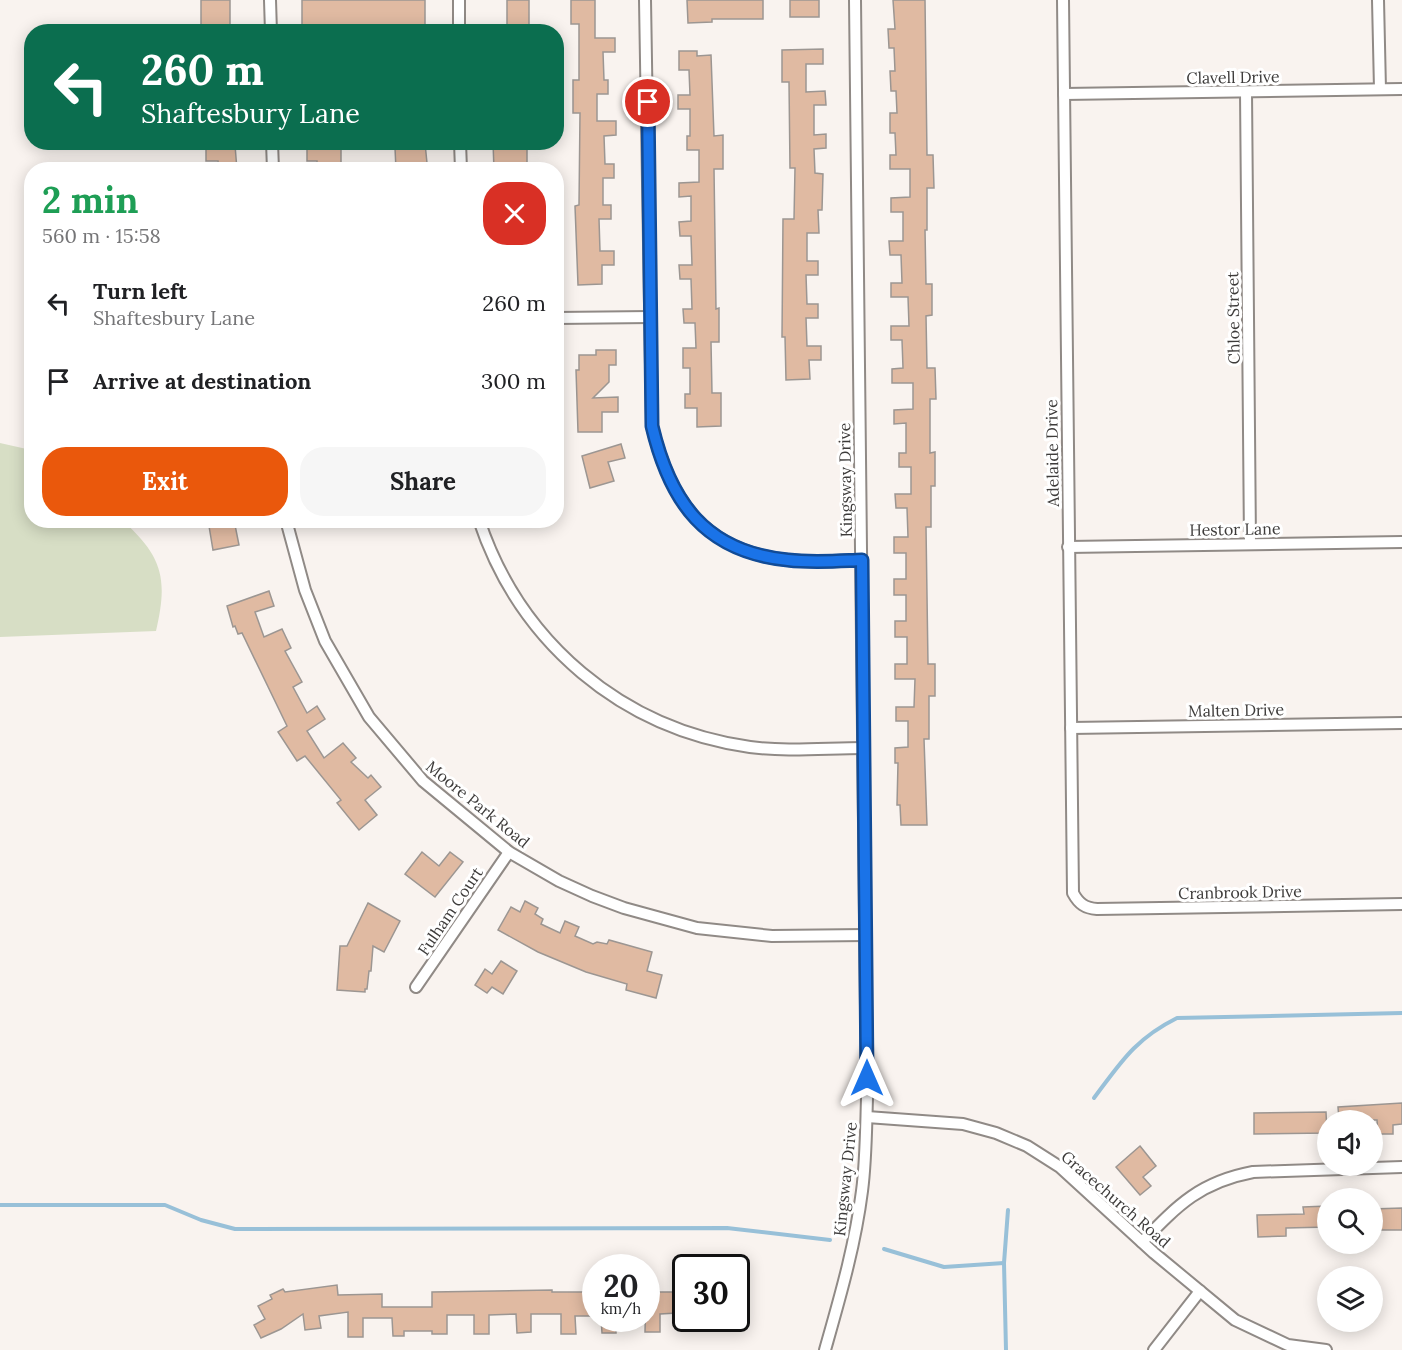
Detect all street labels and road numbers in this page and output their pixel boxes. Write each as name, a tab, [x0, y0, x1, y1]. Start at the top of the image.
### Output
street label: Clavell Drive	[1186, 66, 1280, 88]
street label: Chloe Street	[1222, 271, 1244, 365]
street label: Adelaide Drive	[1041, 399, 1063, 508]
street label: Kingsway Drive	[834, 422, 856, 538]
street label: Hestor Lane	[1189, 518, 1281, 540]
street label: Malten Drive	[1188, 699, 1285, 721]
street label: Moore Park Road	[422, 756, 534, 852]
street label: Fulham Court	[413, 862, 487, 959]
street label: Cranbrook Drive	[1178, 881, 1302, 903]
street label: Kingsway Drive	[829, 1121, 861, 1237]
street label: Gracechurch Road	[1057, 1146, 1175, 1252]

